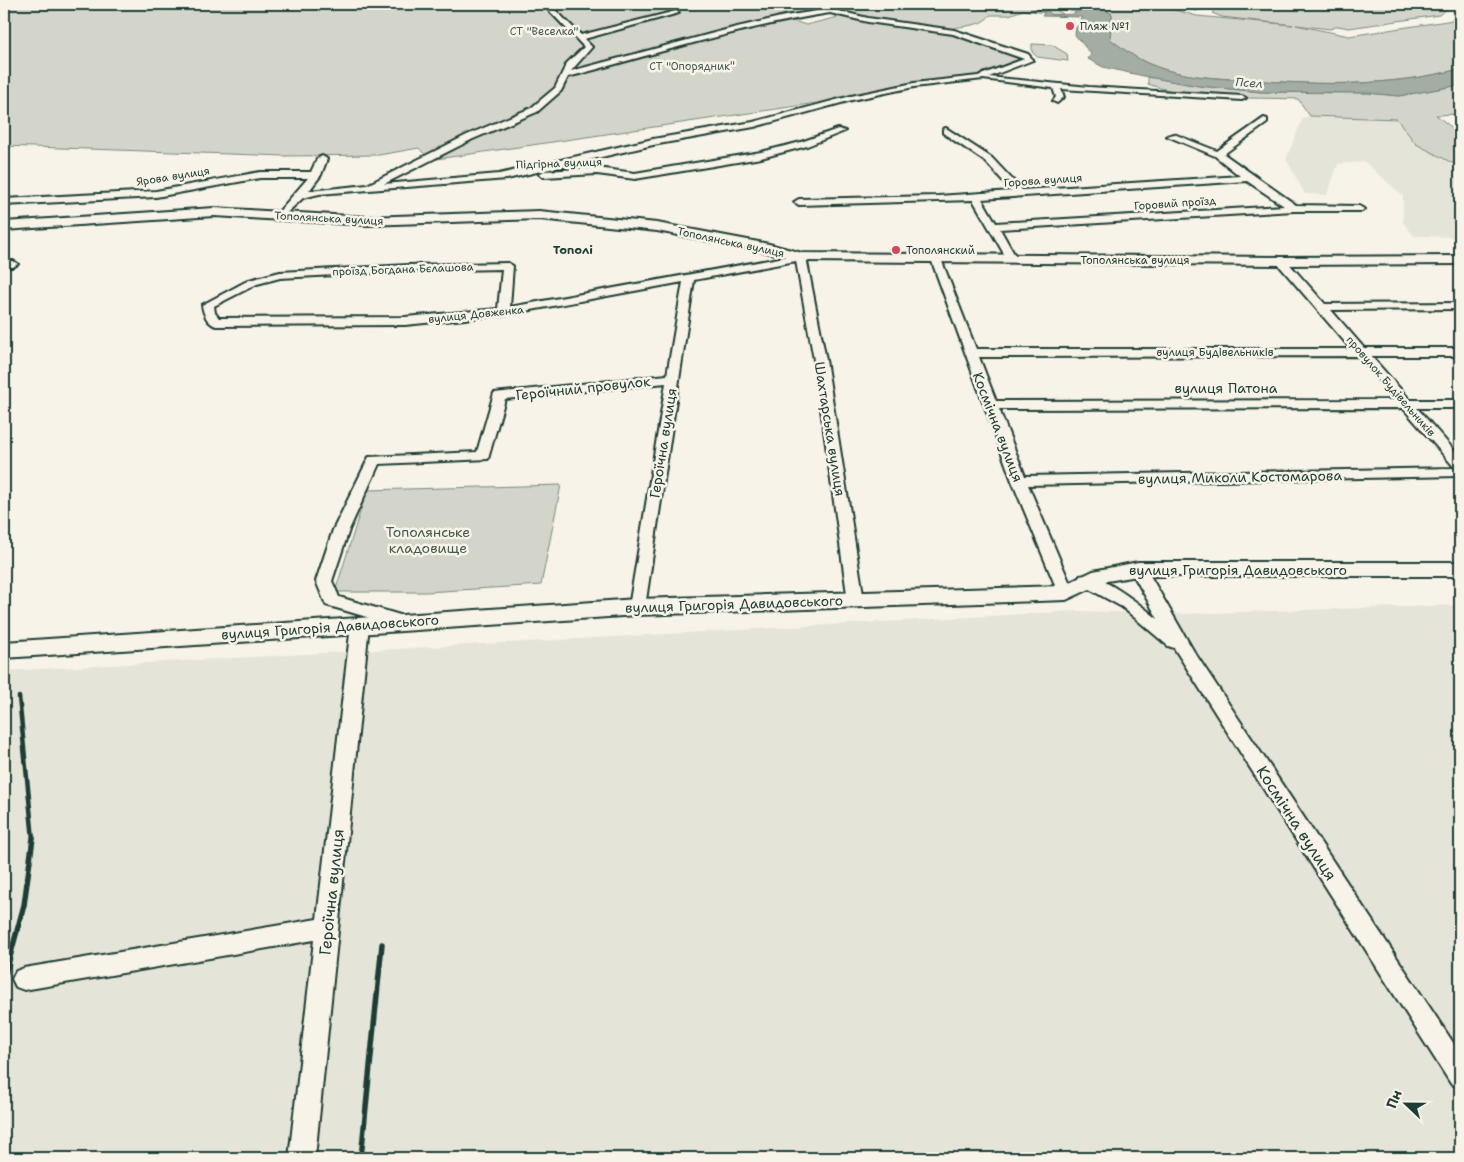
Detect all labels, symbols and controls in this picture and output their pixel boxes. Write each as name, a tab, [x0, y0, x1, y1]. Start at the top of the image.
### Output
place label: Пляж №1	[1080, 19, 1129, 34]
marker: Пляж №1	[1064, 20, 1076, 32]
park label: СТ "Веселка"	[510, 24, 578, 39]
park label: СТ "Опорядник"	[649, 59, 735, 74]
water label: Псел	[1235, 74, 1264, 92]
street label: Підгірна вулиця	[516, 155, 602, 172]
street label: Ярова вулиця	[135, 163, 211, 190]
street label: Горова вулиця	[1003, 170, 1083, 191]
street label: Горовий проїзд	[1134, 193, 1217, 214]
street label: Тополянська вулиця	[274, 208, 384, 229]
street label: Тополянська вулиця	[676, 224, 786, 261]
district label: Тополі	[553, 242, 593, 258]
place label: Тополянский	[906, 243, 975, 258]
marker: Тополянский	[890, 244, 902, 256]
street label: Тополянська вулиця	[1081, 253, 1190, 268]
street label: проїзд Богдана Бєлашова	[332, 260, 474, 279]
street label: вулиця Довженка	[428, 302, 525, 327]
street label: провулок Будівельників	[1343, 333, 1439, 440]
street label: вулиця Будівельників	[1156, 345, 1274, 360]
street label: Шахтарська вулиця	[810, 360, 850, 498]
street label: Космічна вулиця	[969, 370, 1027, 484]
street label: Героїчний провулок	[515, 372, 652, 404]
street label: вулиця Патона	[1175, 379, 1278, 397]
street label: Героїчна вулиця	[645, 387, 681, 499]
street label: вулиця Миколи Костомарова	[1138, 466, 1343, 488]
park label: Тополянське кладовище	[386, 523, 470, 557]
street label: вулиця Григорія Давидовського	[1129, 561, 1347, 579]
street label: вулиця Григорія Давидовського	[625, 591, 843, 617]
street label: вулиця Григорія Давидовського	[221, 610, 439, 644]
street label: Космічна вулиця	[1252, 762, 1342, 885]
street label: Героїчна вулиця	[314, 828, 349, 956]
north arrow	[1382, 1080, 1432, 1130]
text: Пн	[1382, 1087, 1406, 1111]

